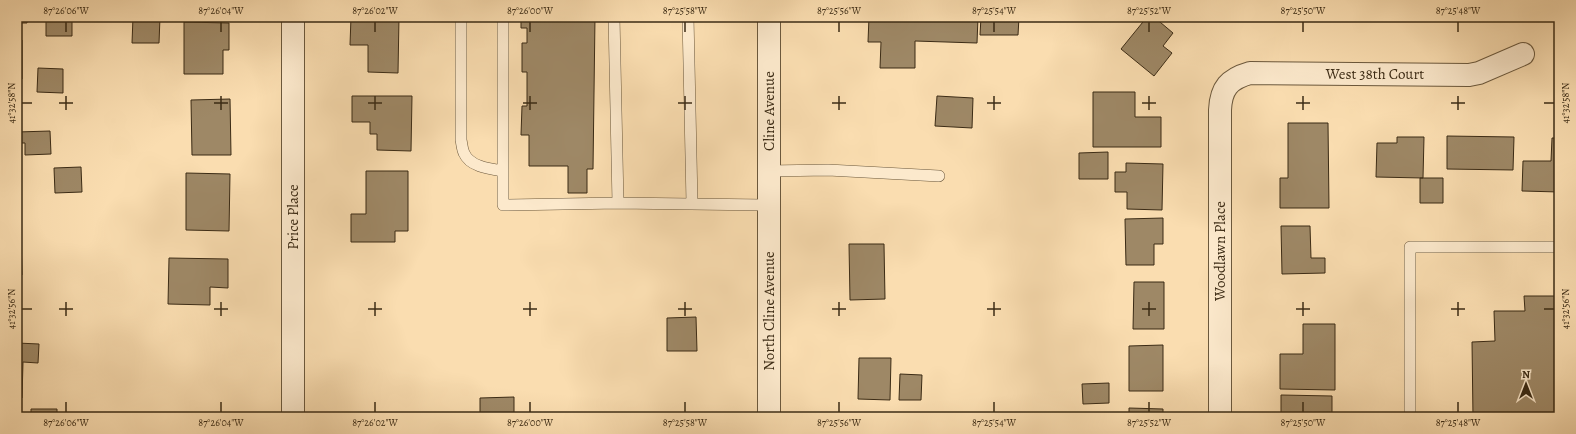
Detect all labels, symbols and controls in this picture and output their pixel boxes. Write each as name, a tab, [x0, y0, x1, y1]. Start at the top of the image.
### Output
text: 87°26'06"W	[43, 4, 89, 17]
text: 87°26'04"W	[198, 4, 244, 17]
text: 87°26'02"W	[352, 4, 398, 17]
text: 87°26'00"W	[507, 4, 554, 17]
text: 87°25'58"W	[663, 4, 708, 17]
text: 87°25'56"W	[817, 4, 862, 17]
text: 87°25'54"W	[972, 4, 1017, 17]
text: 87°25'52"W	[1127, 4, 1172, 17]
text: 87°25'50"W	[1281, 4, 1326, 17]
text: 87°25'48"W	[1436, 4, 1481, 17]
street label: West 38th Court	[1325, 64, 1424, 84]
street label: Cline Avenue	[759, 71, 779, 151]
text: 41°32'58"N	[5, 83, 18, 123]
text: 41°32'58"N	[1559, 83, 1572, 123]
street label: Price Place	[283, 184, 303, 250]
street label: Woodlawn Place	[1210, 201, 1230, 302]
street label: North Cline Avenue	[759, 251, 779, 371]
text: 41°32'56"N	[5, 289, 18, 329]
text: 41°32'56"N	[1559, 289, 1572, 329]
north arrow	[1506, 364, 1546, 404]
text: N	[1522, 367, 1530, 382]
text: 87°26'06"W	[43, 416, 89, 429]
text: 87°26'04"W	[198, 416, 244, 429]
text: 87°26'02"W	[352, 416, 398, 429]
text: 87°26'00"W	[507, 416, 554, 429]
text: 87°25'58"W	[663, 416, 708, 429]
text: 87°25'56"W	[817, 416, 862, 429]
text: 87°25'54"W	[972, 416, 1017, 429]
text: 87°25'52"W	[1127, 416, 1172, 429]
text: 87°25'50"W	[1281, 416, 1326, 429]
text: 87°25'48"W	[1436, 416, 1481, 429]

